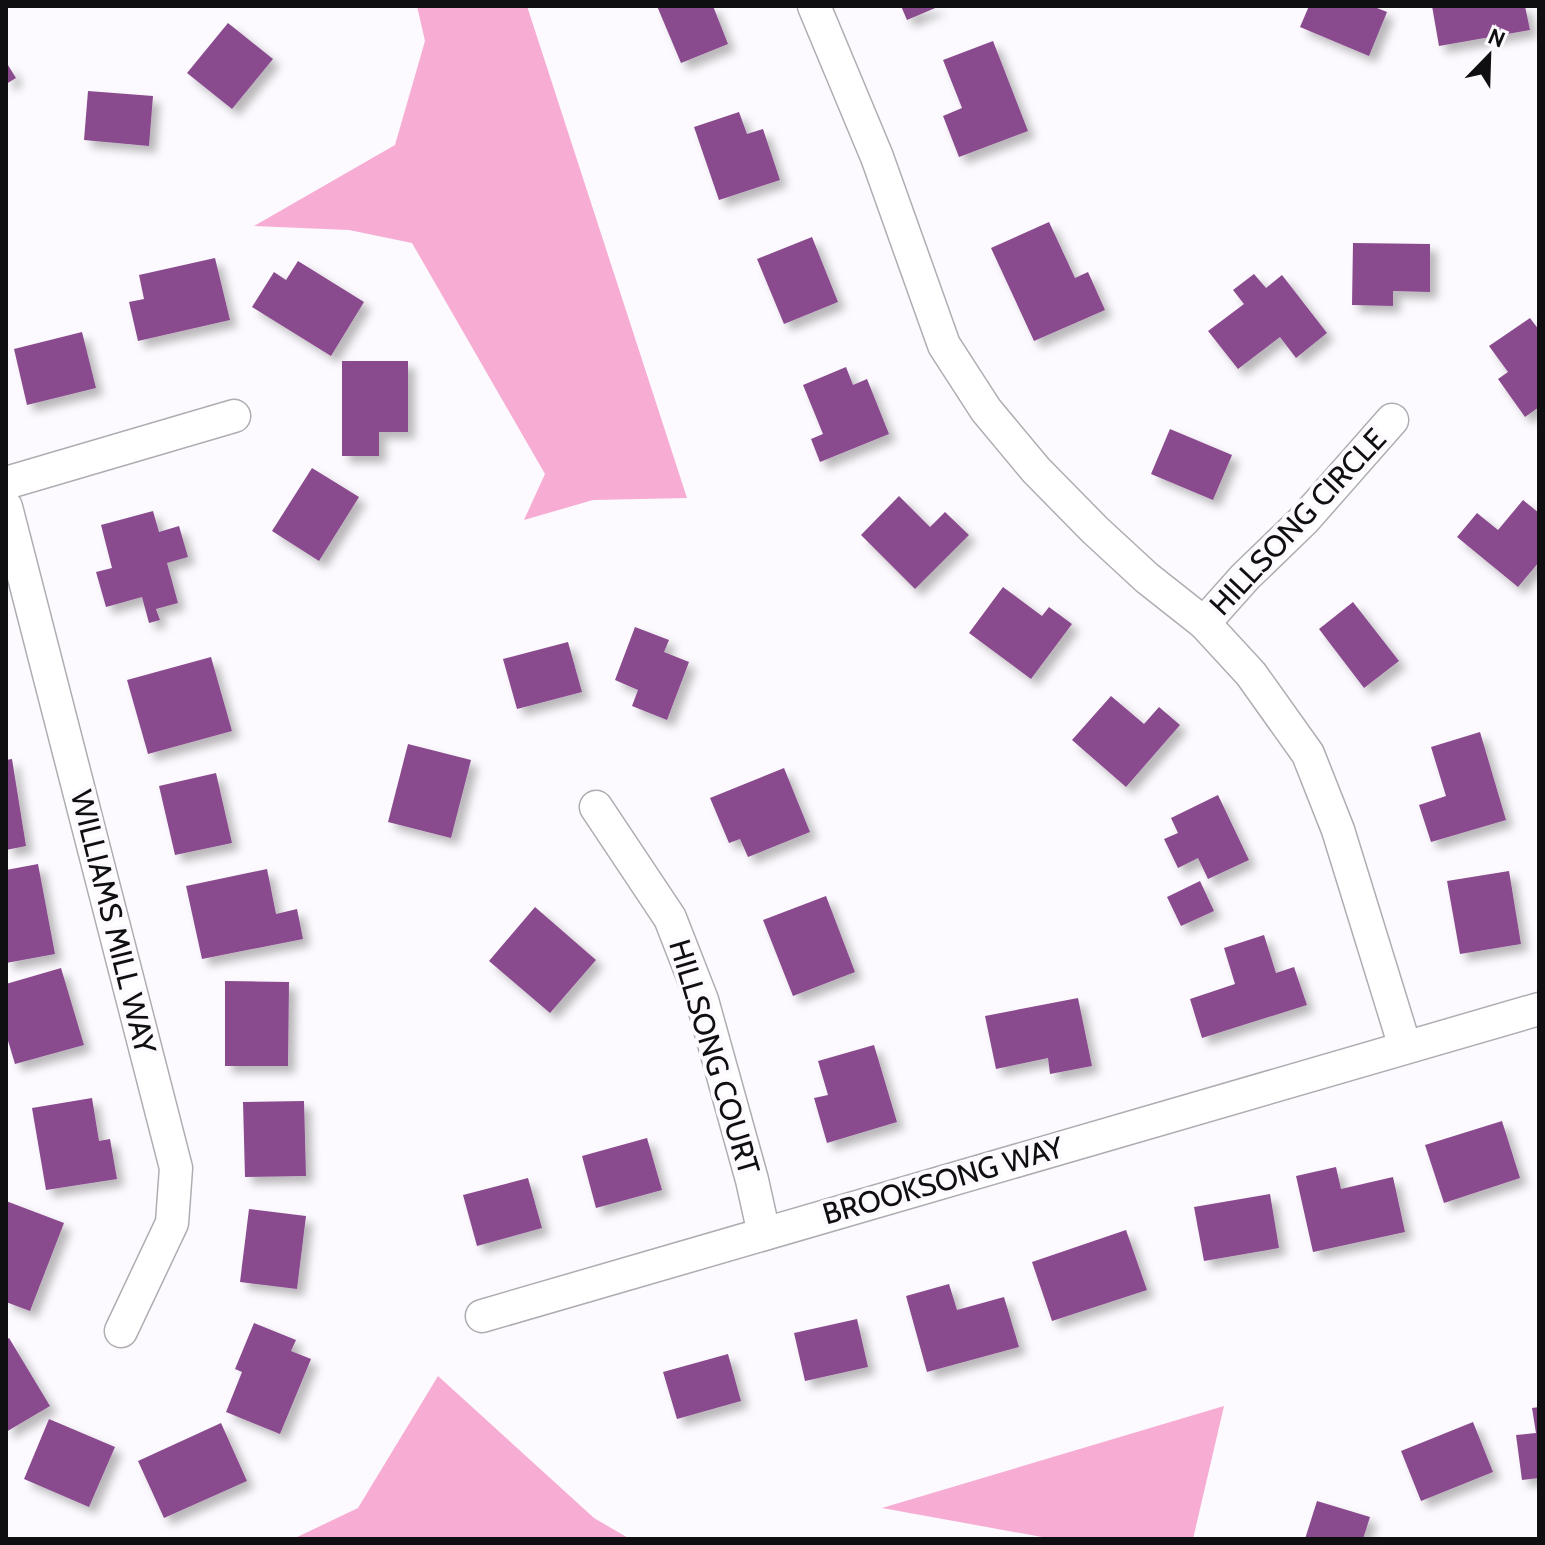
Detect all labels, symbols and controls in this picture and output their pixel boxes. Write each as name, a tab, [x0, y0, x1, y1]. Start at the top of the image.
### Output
north arrow	[1449, 16, 1529, 96]
text: N	[1484, 23, 1509, 54]
street label: HILLSONG CIRCLE	[1202, 421, 1394, 623]
street label: WILLIAMS MILL WAY	[63, 786, 164, 1058]
street label: HILLSONG COURT	[661, 935, 768, 1179]
street label: BROOKSONG WAY	[818, 1128, 1068, 1233]

